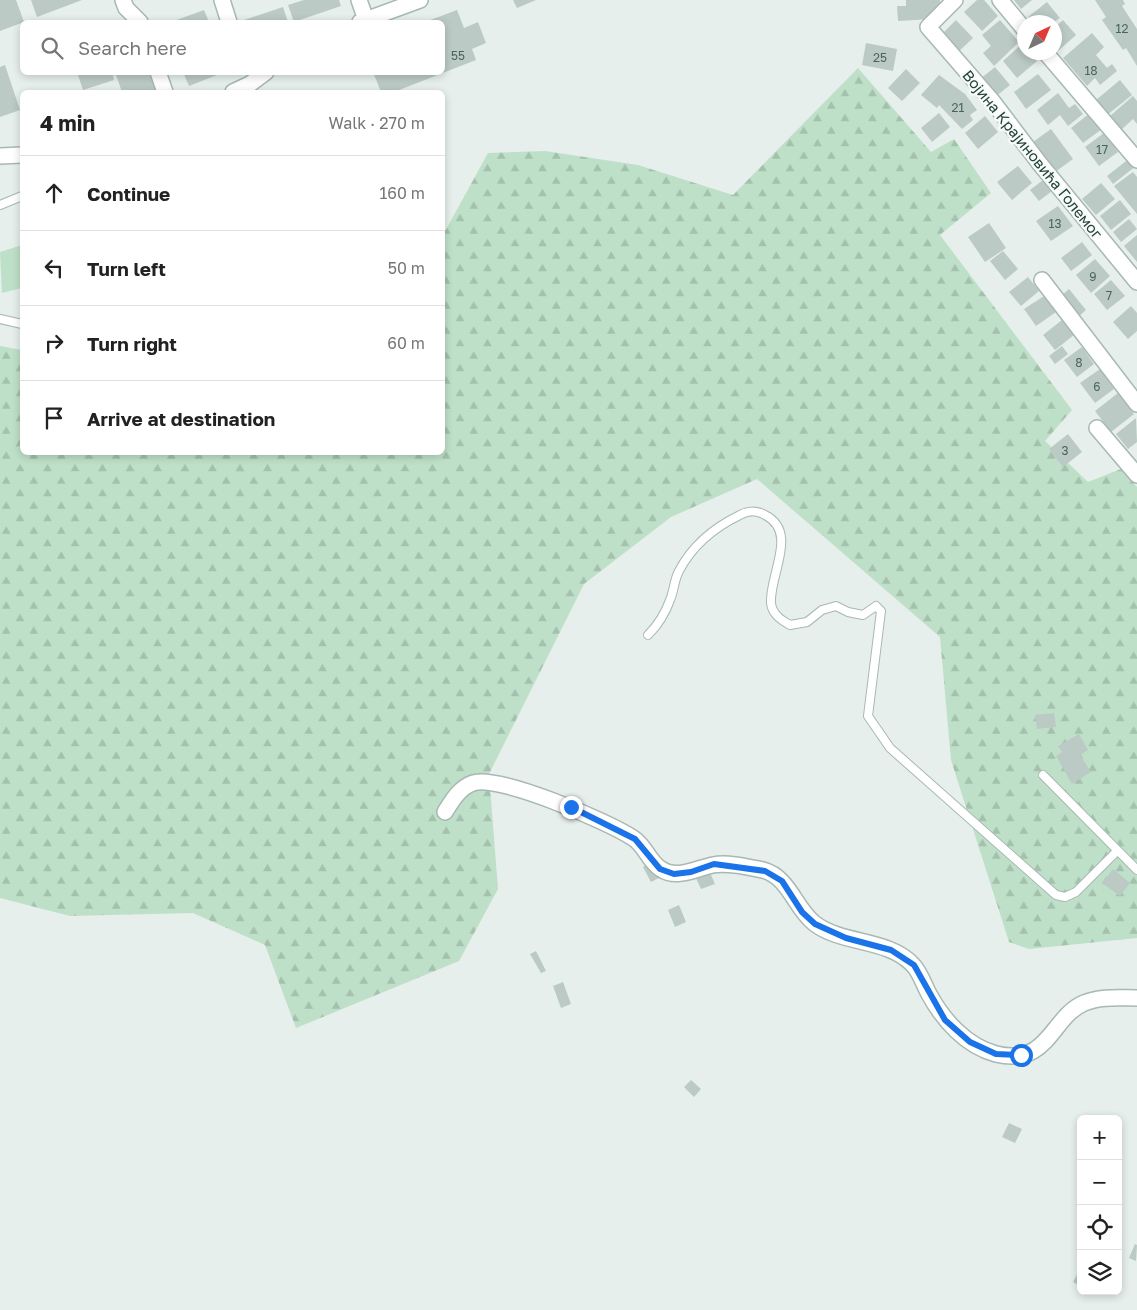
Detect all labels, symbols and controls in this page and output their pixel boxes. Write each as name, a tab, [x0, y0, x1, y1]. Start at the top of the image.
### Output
north arrow	[1017, 15, 1062, 60]
search box	[20, 20, 445, 75]
house number: 12	[1116, 21, 1128, 36]
icon: search	[38, 34, 66, 62]
text: Search here	[78, 36, 187, 59]
house number: 55	[451, 48, 465, 63]
house number: 25	[873, 50, 887, 65]
house number: 18	[1084, 63, 1098, 78]
street label: Војина Крајиновића Големог	[959, 66, 1107, 242]
house number: 21	[952, 100, 965, 115]
text: 4 min	[40, 110, 95, 136]
text: Walk · 270 m	[328, 113, 425, 133]
house number: 17	[1096, 142, 1108, 157]
icon: ahead	[40, 179, 68, 207]
text: Continue	[87, 182, 170, 205]
text: 160 m	[379, 183, 425, 203]
house number: 13	[1049, 216, 1061, 231]
icon: left	[40, 254, 68, 282]
text: Turn left	[87, 257, 166, 280]
text: 50 m	[388, 258, 425, 278]
house number: 9	[1089, 269, 1097, 284]
house number: 7	[1106, 288, 1112, 303]
icon: right	[40, 329, 68, 357]
text: Turn right	[87, 332, 177, 355]
text: 60 m	[387, 333, 425, 353]
house number: 8	[1075, 355, 1083, 370]
house number: 6	[1093, 379, 1101, 394]
icon: arrive	[40, 404, 68, 432]
text: Arrive at destination	[87, 407, 275, 430]
house number: 3	[1061, 443, 1069, 458]
route end	[560, 796, 583, 819]
route start	[1010, 1044, 1033, 1067]
map controls	[1077, 1115, 1122, 1295]
button: +	[1077, 1115, 1122, 1160]
button: −	[1077, 1160, 1122, 1205]
button: locate	[1077, 1205, 1122, 1250]
button: layers	[1077, 1250, 1122, 1295]

